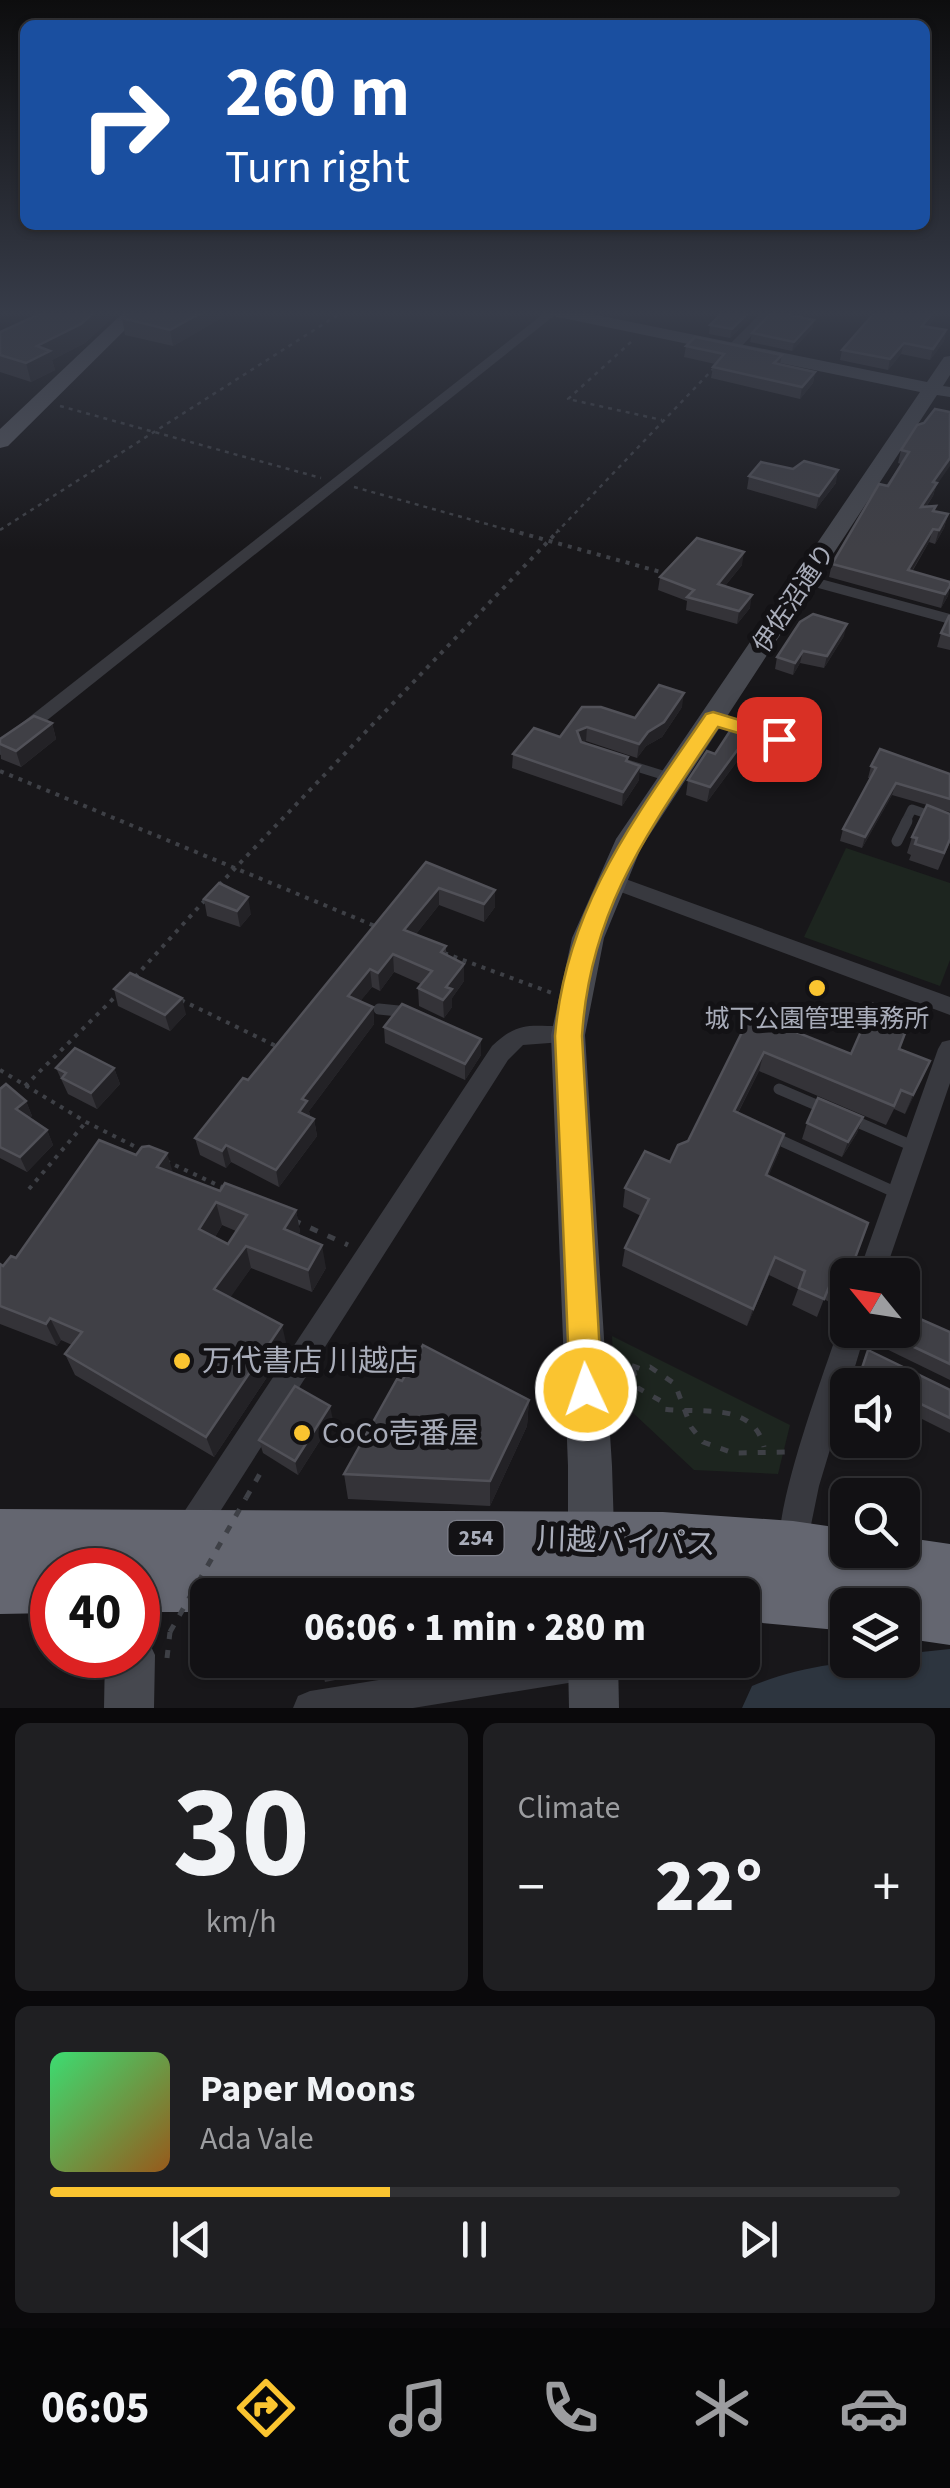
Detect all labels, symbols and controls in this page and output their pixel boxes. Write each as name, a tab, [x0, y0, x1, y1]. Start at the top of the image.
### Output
text: 260 m	[225, 43, 410, 143]
icon: right	[60, 60, 190, 190]
text: Turn right	[225, 136, 410, 200]
street label: 伊佐沼通り	[744, 536, 844, 660]
pin	[737, 697, 822, 782]
icon: arrive	[752, 712, 807, 767]
marker: 城下公園管理事務所	[806, 977, 828, 999]
place label: 城下公園管理事務所	[704, 1001, 930, 1037]
north arrow	[830, 1258, 920, 1348]
map controls	[830, 1258, 920, 1678]
position arrow	[534, 1338, 638, 1442]
place label: 万代書店 川越店	[202, 1340, 418, 1383]
marker: 万代書店 川越店	[171, 1350, 193, 1372]
button: sound	[830, 1368, 920, 1458]
place label: CoCo壱番屋	[322, 1412, 479, 1455]
marker: CoCo壱番屋	[291, 1422, 313, 1444]
button: search	[830, 1478, 920, 1568]
street label: 川越バイパス	[536, 1517, 716, 1567]
road number: 254	[448, 1521, 504, 1555]
speed limit sign: 40	[30, 1548, 160, 1678]
button: layers	[830, 1588, 920, 1678]
text: 06:06 · 1 min · 280 m	[304, 1601, 646, 1655]
text: 30	[173, 1741, 310, 1926]
text: Climate	[518, 1785, 620, 1831]
text: 22°	[655, 1833, 763, 1940]
text: −	[518, 1849, 545, 1927]
text: +	[873, 1849, 900, 1927]
text: km/h	[206, 1899, 277, 1945]
text: Paper Moons	[200, 2062, 415, 2116]
text: Ada Vale	[200, 2116, 314, 2162]
icon: previous	[164, 2212, 219, 2267]
icon: pause	[447, 2212, 502, 2267]
icon: next	[731, 2212, 786, 2267]
icon: directions	[231, 2373, 301, 2443]
icon: music	[383, 2373, 453, 2443]
icon: phone	[535, 2373, 605, 2443]
icon: climate	[687, 2373, 757, 2443]
icon: car	[839, 2373, 909, 2443]
text: 06:05	[41, 2376, 150, 2440]

